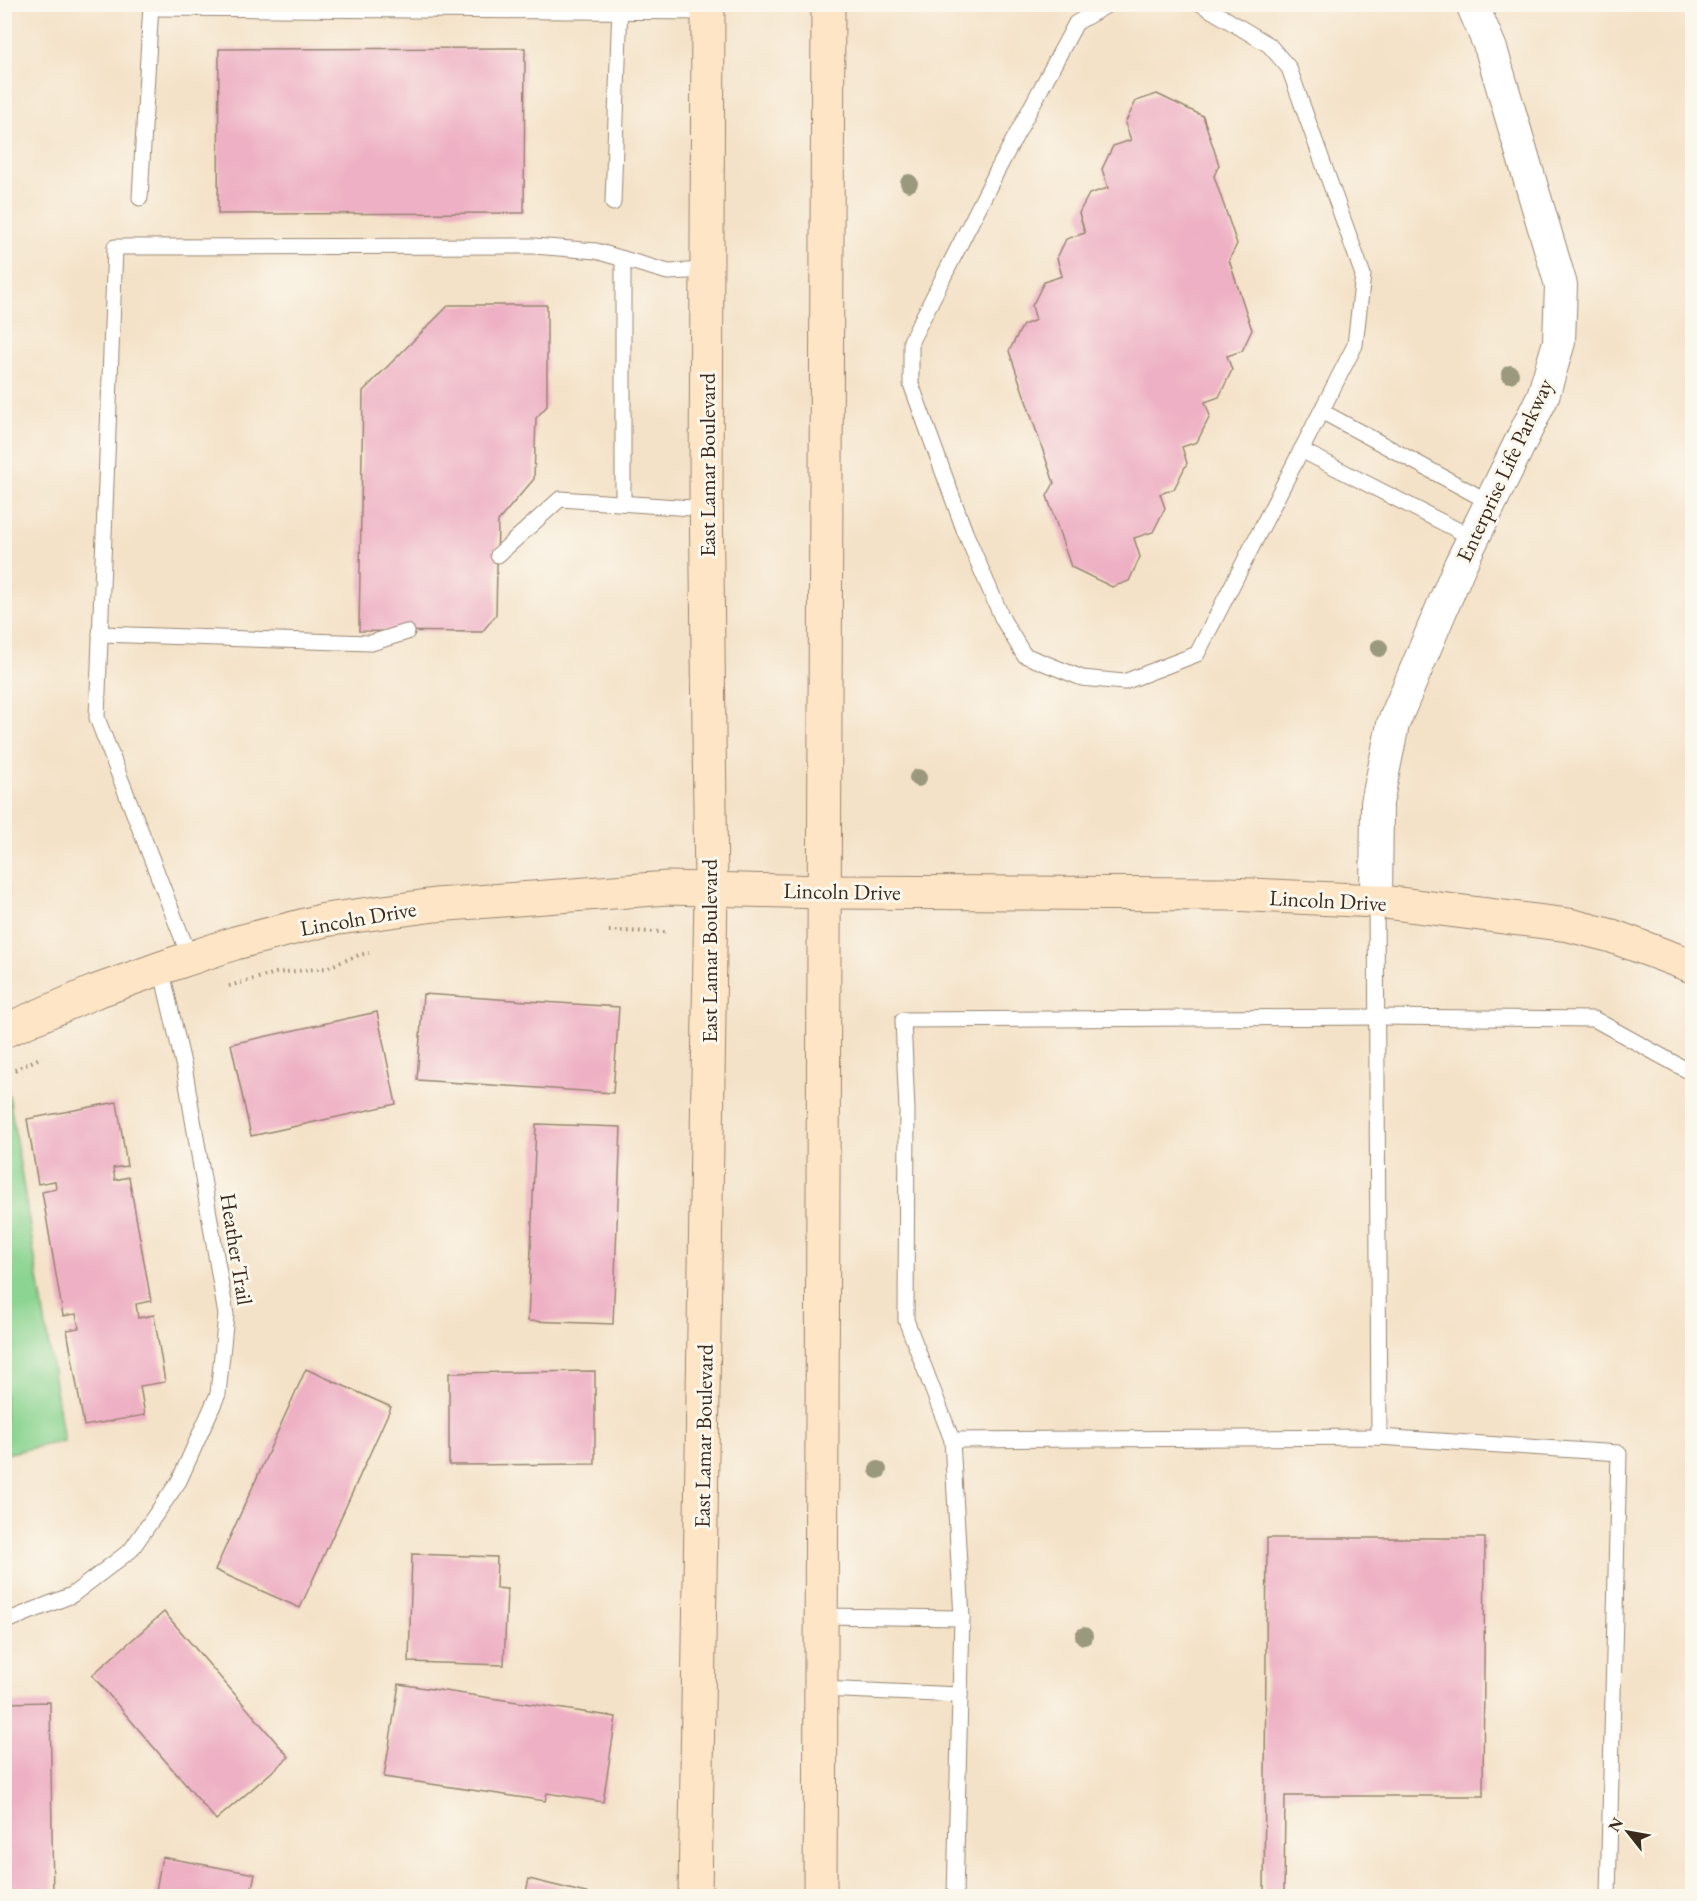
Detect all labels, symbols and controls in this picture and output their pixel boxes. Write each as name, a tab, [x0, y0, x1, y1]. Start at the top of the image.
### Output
street label: East Lamar Boulevard	[693, 372, 722, 557]
street label: Enterprise Life Parkway	[1449, 373, 1560, 567]
street label: East Lamar Boulevard	[695, 858, 724, 1043]
street label: Lincoln Drive	[783, 876, 901, 907]
street label: Lincoln Drive	[1269, 883, 1388, 918]
street label: Lincoln Drive	[298, 894, 419, 943]
street label: Heather Trail	[213, 1191, 260, 1307]
street label: East Lamar Boulevard	[687, 1343, 720, 1528]
north arrow	[1598, 1802, 1658, 1862]
text: N	[1603, 1814, 1628, 1835]

